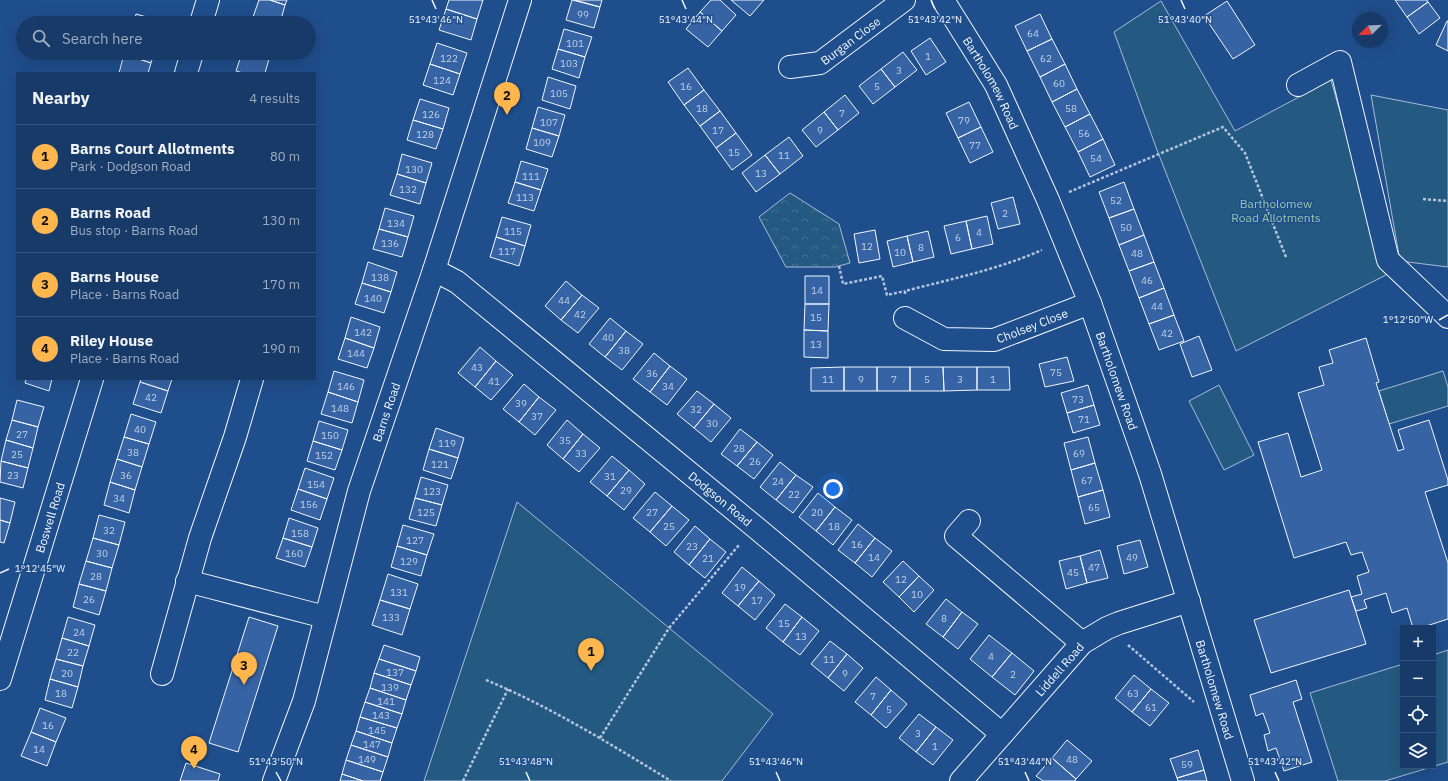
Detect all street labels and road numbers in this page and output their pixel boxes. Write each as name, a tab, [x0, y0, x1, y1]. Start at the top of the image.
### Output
street label: Burgan Close	[817, 13, 883, 68]
street label: Bartholomew Road	[960, 34, 1022, 131]
street label: Cholsey Close	[994, 305, 1070, 346]
street label: Bartholomew Road	[1093, 330, 1141, 432]
street label: Barns Road	[369, 380, 403, 444]
street label: Dodgson Road	[686, 468, 755, 529]
street label: Boswell Road	[32, 480, 67, 555]
street label: Bartholomew Road	[1193, 638, 1237, 741]
street label: Liddell Road	[1032, 639, 1087, 699]

